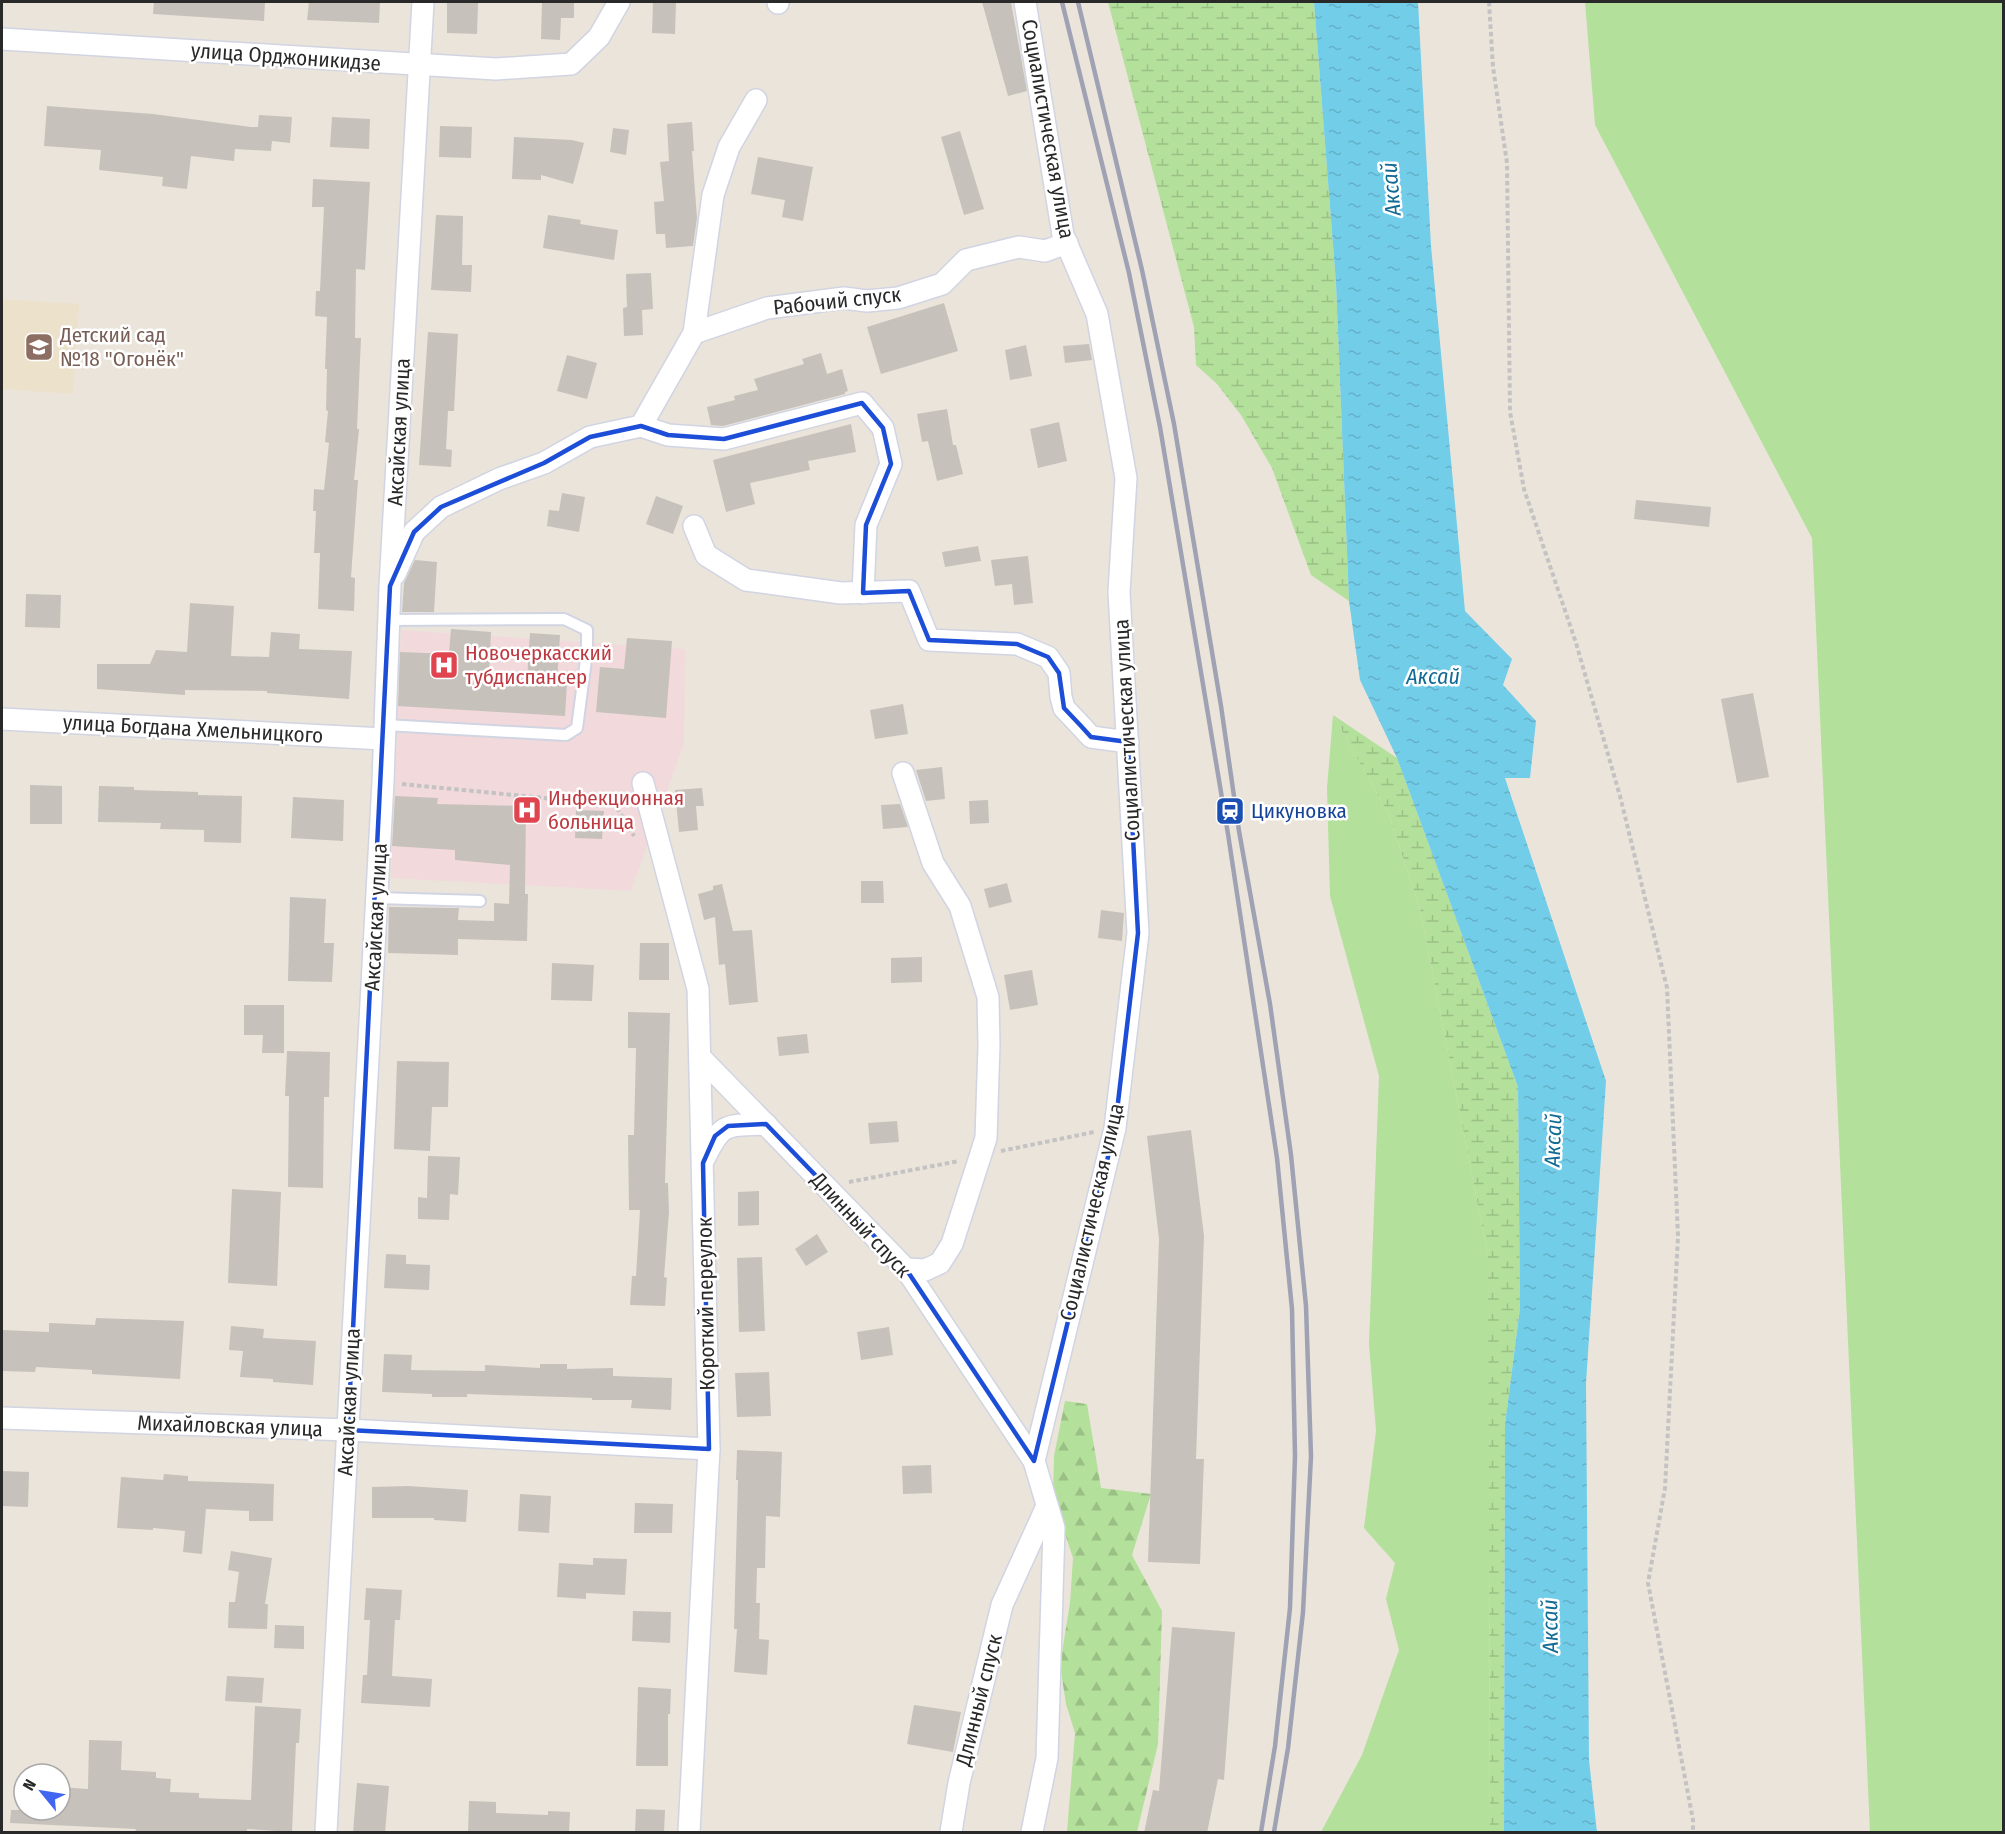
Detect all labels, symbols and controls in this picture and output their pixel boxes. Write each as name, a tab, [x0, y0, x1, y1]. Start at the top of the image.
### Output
street label: Социалистическая улица	[1016, 17, 1080, 241]
street label: улица Орджоникидзе	[190, 37, 382, 77]
water label: Аксай	[1375, 161, 1407, 218]
street label: Рабочий спуск	[772, 281, 902, 321]
place label: Детский сад №18 "Огонёк"	[59, 322, 184, 372]
school or university icon: Детский сад №18 "Огонёк"	[23, 331, 55, 363]
street label: Аксайская улица	[382, 358, 416, 506]
street label: Социалистическая улица	[1108, 618, 1146, 842]
place label: Новочеркасский тубдиспансер	[465, 640, 612, 690]
hospital icon: Новочеркасский тубдиспансер	[428, 649, 460, 681]
water label: Аксай	[1405, 663, 1460, 690]
street label: улица Богдана Хмельницкого	[62, 709, 324, 749]
place label: Инфекционная больница	[548, 785, 684, 835]
hospital icon: Инфекционная больница	[511, 794, 543, 826]
station icon: Цикуновка	[1214, 795, 1246, 827]
place label: Цикуновка	[1251, 798, 1347, 824]
street label: Аксайская улица	[359, 843, 393, 991]
street label: Социалистическая улица	[1054, 1101, 1130, 1323]
water label: Аксай	[1539, 1113, 1567, 1168]
street label: Длинный спуск	[805, 1166, 917, 1283]
street label: Короткий переулок	[691, 1217, 721, 1391]
street label: Аксайская улица	[332, 1328, 366, 1476]
street label: Михайловская улица	[137, 1410, 323, 1442]
water label: Аксай	[1536, 1599, 1564, 1654]
street label: Длинный спуск	[950, 1631, 1008, 1769]
north arrow	[12, 1762, 72, 1822]
text: N	[19, 1776, 40, 1794]

